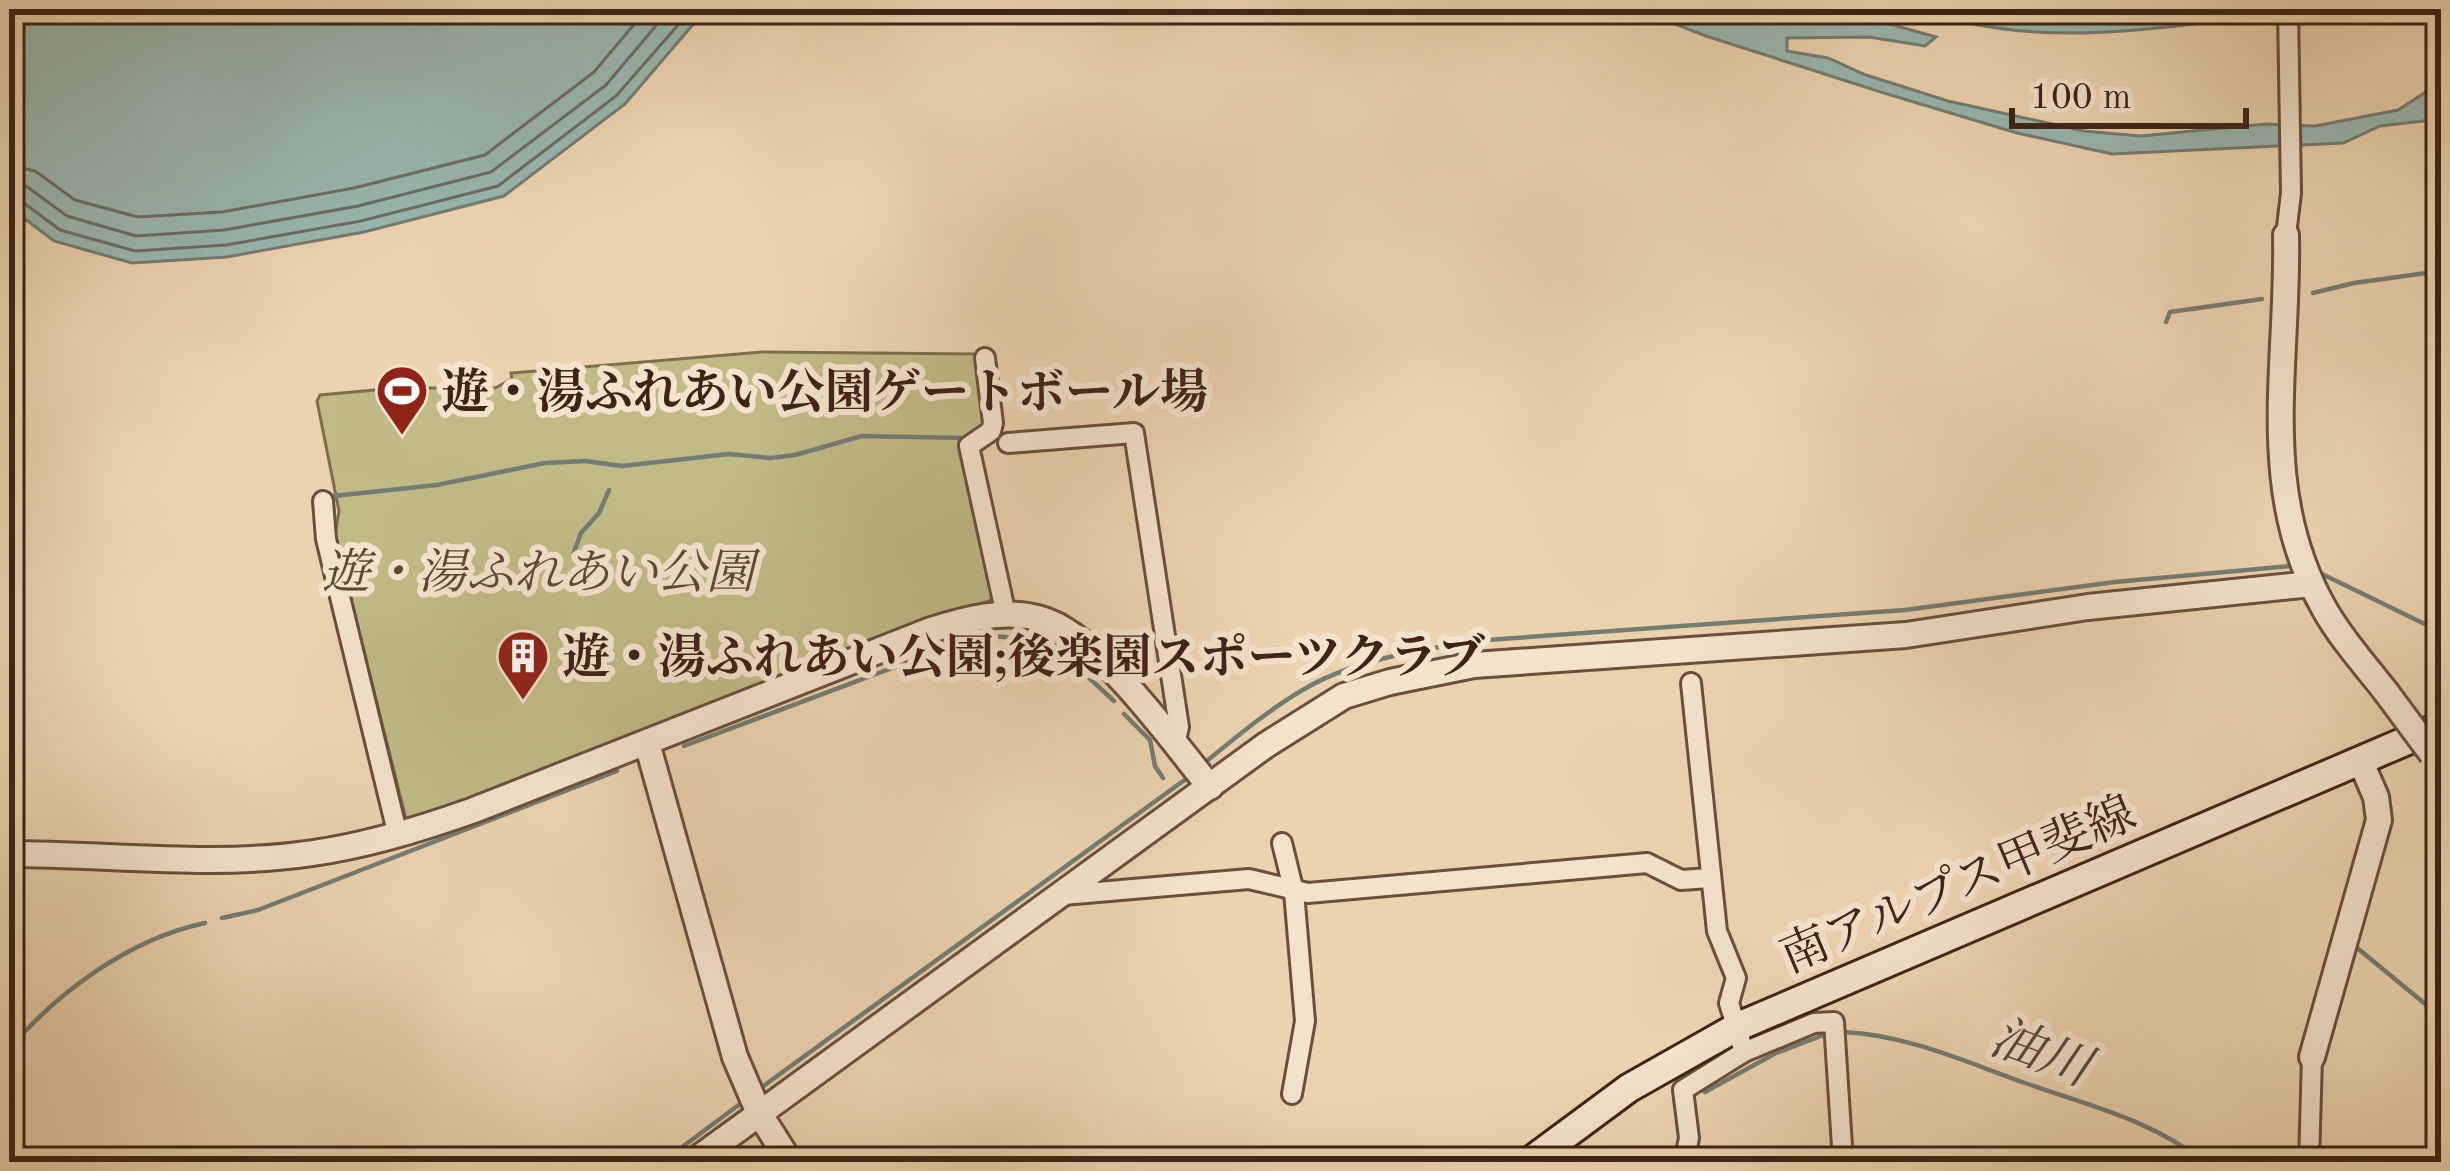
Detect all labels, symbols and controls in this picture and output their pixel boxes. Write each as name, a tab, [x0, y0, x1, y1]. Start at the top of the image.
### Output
scale bar	[2012, 54, 2246, 128]
text: 100 m	[2030, 81, 2131, 117]
sports icon: 遊・湯ふれあい公園ゲートボール場	[374, 363, 430, 437]
place label: 遊・湯ふれあい公園ゲートボール場	[441, 367, 1208, 419]
park label: 遊・湯ふれあい公園	[322, 547, 761, 599]
building icon: 遊・湯ふれあい公園;後楽園スポーツクラブ	[495, 628, 551, 702]
place label: 遊・湯ふれあい公園;後楽園スポーツクラブ	[562, 632, 1485, 684]
street label: 南アルプス甲斐線	[1773, 787, 2143, 983]
water label: 油川	[1983, 1010, 2102, 1098]

